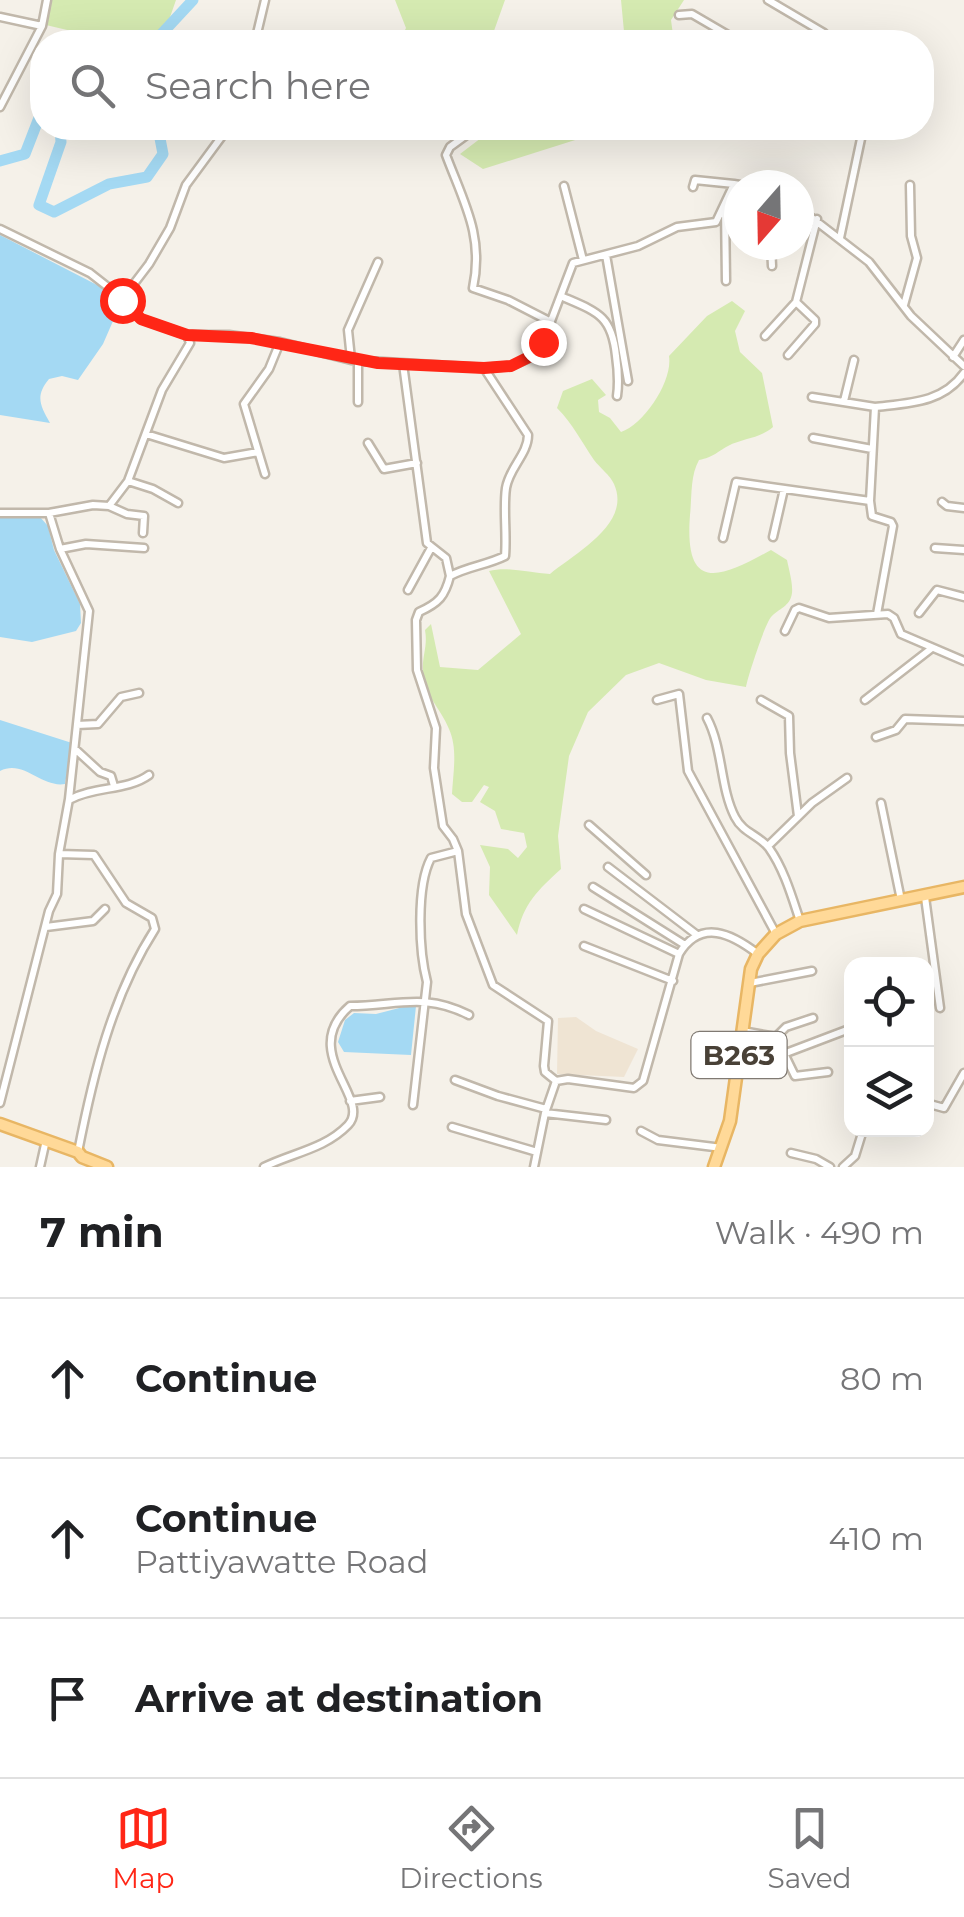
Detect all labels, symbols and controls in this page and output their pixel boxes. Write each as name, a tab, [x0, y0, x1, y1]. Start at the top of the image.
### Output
search box	[30, 30, 934, 140]
icon: search	[65, 58, 120, 113]
text: Search here	[145, 62, 371, 109]
north arrow	[724, 170, 814, 260]
route start	[100, 278, 146, 324]
route end	[521, 320, 567, 366]
map controls	[844, 957, 934, 1137]
button: locate	[844, 957, 934, 1047]
road number: B263	[692, 1032, 786, 1078]
button: layers	[844, 1047, 934, 1137]
text: 7 min	[40, 1206, 164, 1258]
text: Walk · 490 m	[715, 1213, 924, 1252]
icon: ahead	[40, 1351, 95, 1406]
text: Continue	[135, 1355, 317, 1402]
text: 80 m	[840, 1359, 924, 1398]
text: Continue	[135, 1495, 317, 1542]
icon: ahead	[40, 1511, 95, 1566]
text: 410 m	[829, 1519, 924, 1558]
text: Pattiyawatte Road	[135, 1542, 428, 1581]
icon: arrive	[40, 1671, 95, 1726]
text: Arrive at destination	[135, 1675, 543, 1722]
tab: Map	[112, 1801, 175, 1895]
tab: Directions	[399, 1801, 543, 1895]
tab: Saved	[767, 1801, 852, 1895]

